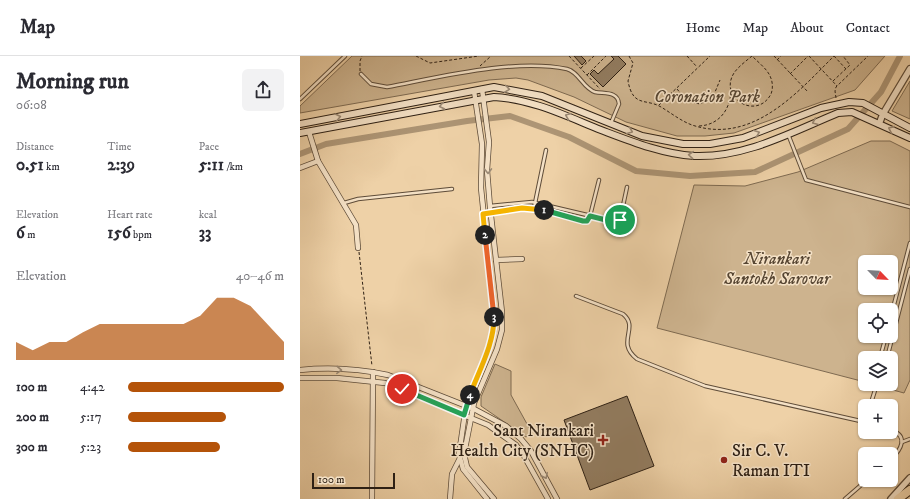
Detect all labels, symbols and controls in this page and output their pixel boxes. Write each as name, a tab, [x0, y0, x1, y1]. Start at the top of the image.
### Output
text: Map	[20, 16, 55, 39]
text: Home	[686, 19, 720, 37]
text: Map	[742, 19, 768, 37]
text: About	[790, 19, 824, 37]
text: Contact	[846, 19, 890, 37]
text: Morning run	[16, 68, 129, 95]
button: share	[242, 69, 284, 111]
one-way arrow	[504, 84, 511, 93]
park label: Coronation Park	[654, 86, 761, 108]
text: 06:08	[16, 97, 47, 113]
one-way arrow	[438, 102, 445, 110]
one-way arrow	[335, 113, 342, 121]
one-way arrow	[564, 113, 571, 121]
one-way arrow	[812, 118, 819, 126]
one-way arrow	[626, 126, 633, 134]
one-way arrow	[888, 126, 895, 134]
one-way arrow	[753, 130, 760, 138]
text: Distance	[16, 140, 54, 154]
text: Time	[107, 140, 131, 154]
text: Pace	[199, 140, 219, 154]
one-way arrow	[688, 150, 694, 159]
text: 0.51	[16, 154, 44, 176]
text: 2:39	[107, 154, 135, 176]
text: 5:11	[199, 154, 224, 176]
text: km	[44, 160, 60, 174]
text: /km	[224, 160, 243, 174]
one-way arrow	[484, 168, 492, 174]
pin: 1	[534, 200, 554, 220]
text: 1	[542, 203, 546, 217]
pin	[603, 203, 637, 237]
text: Elevation	[16, 208, 59, 222]
text: Heart rate	[107, 208, 152, 222]
text: kcal	[199, 208, 217, 222]
icon: arrive	[609, 209, 631, 231]
text: 6	[16, 222, 25, 244]
text: 156	[107, 222, 131, 244]
text: 33	[199, 222, 211, 244]
pin: 2	[475, 225, 495, 245]
text: m	[25, 228, 35, 242]
text: bpm	[131, 228, 152, 242]
text: 2	[482, 228, 488, 242]
park label: Nirankari Santokh Sarovar	[723, 248, 832, 290]
north arrow	[858, 255, 898, 295]
map controls	[858, 255, 898, 487]
text: Elevation	[16, 268, 66, 284]
text: 40–46 m	[236, 268, 284, 284]
button: locate	[858, 303, 898, 343]
pin: 3	[484, 307, 504, 327]
text: 3	[492, 310, 496, 324]
button: layers	[858, 351, 898, 391]
one-way arrow	[336, 365, 342, 374]
pin	[385, 372, 419, 406]
icon: check	[391, 378, 413, 400]
text: 100 m	[16, 379, 47, 395]
text: 4:42	[80, 379, 105, 395]
pin: 4	[460, 385, 480, 405]
text: 4	[467, 388, 473, 402]
button: +	[858, 399, 898, 439]
text: 200 m	[16, 409, 49, 425]
text: 5:17	[80, 409, 101, 425]
place label: Sant Nirankari Health City (SNHC)	[450, 420, 594, 462]
marker: Sant Nirankari Health City (SNHC)	[597, 434, 609, 446]
text: 300 m	[16, 439, 47, 455]
text: 5:23	[80, 439, 101, 455]
place label: Sir C. V. Raman ITI	[732, 440, 810, 482]
button: −	[858, 447, 898, 487]
marker: Sir C. V. Raman ITI	[719, 455, 729, 465]
scale bar	[312, 471, 395, 490]
one-way arrow	[540, 471, 548, 479]
text: 100 m	[318, 473, 344, 487]

